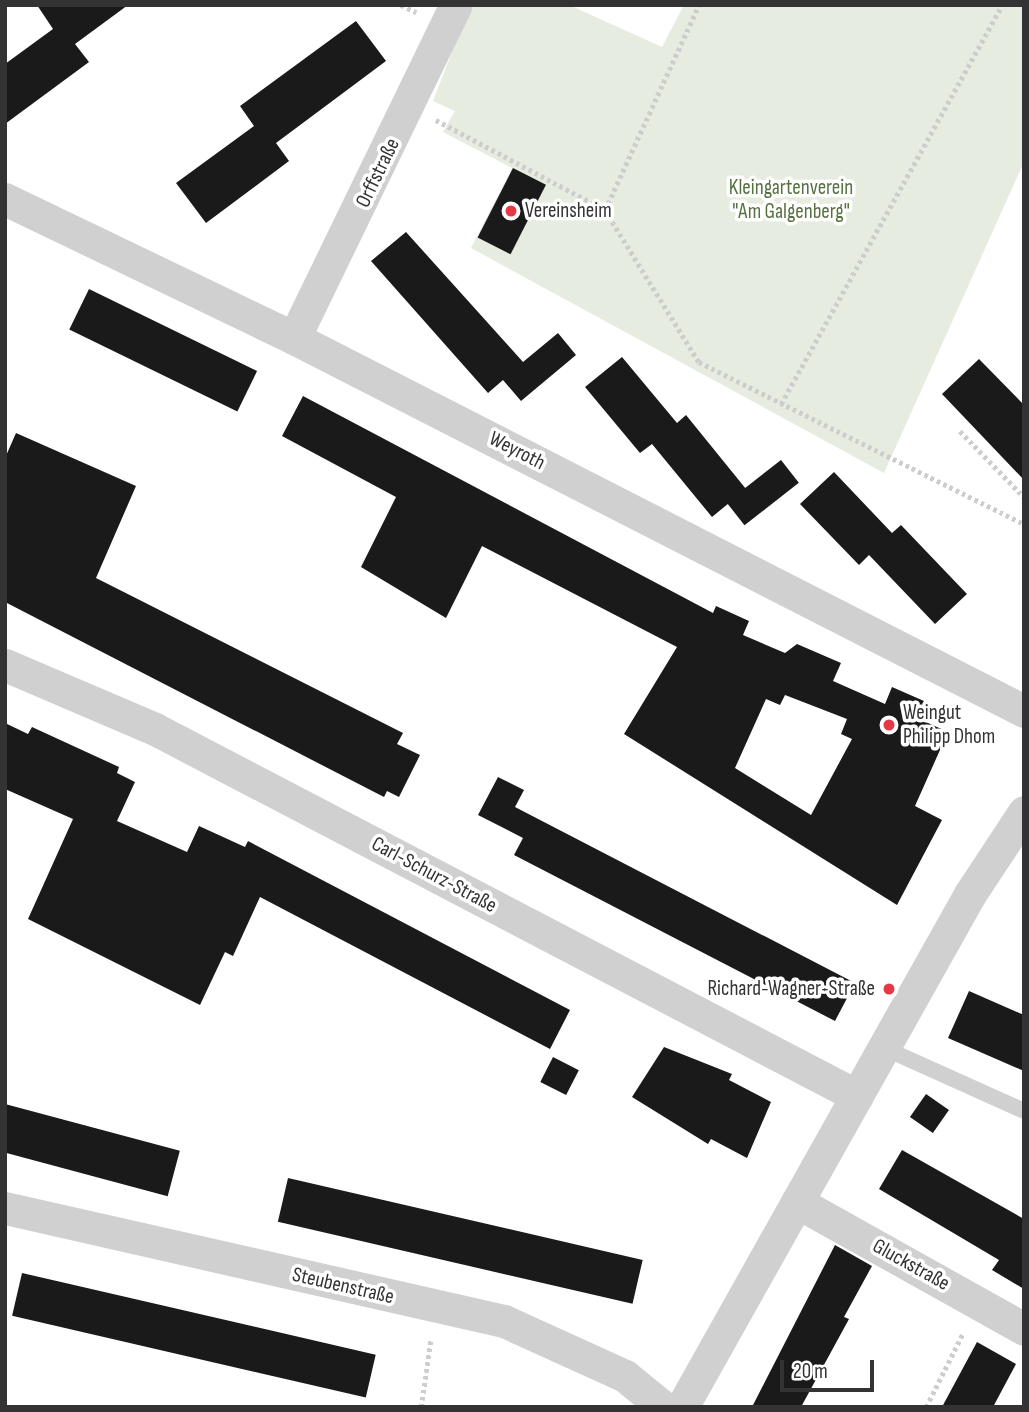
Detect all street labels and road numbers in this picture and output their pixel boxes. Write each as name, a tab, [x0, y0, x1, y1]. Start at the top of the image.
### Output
street label: Orffstraße	[351, 134, 405, 212]
street label: Weyroth	[485, 426, 549, 476]
street label: Carl-Schurz-Straße	[367, 831, 501, 919]
street label: Gluckstraße	[868, 1234, 954, 1296]
street label: Steubenstraße	[290, 1262, 396, 1310]

